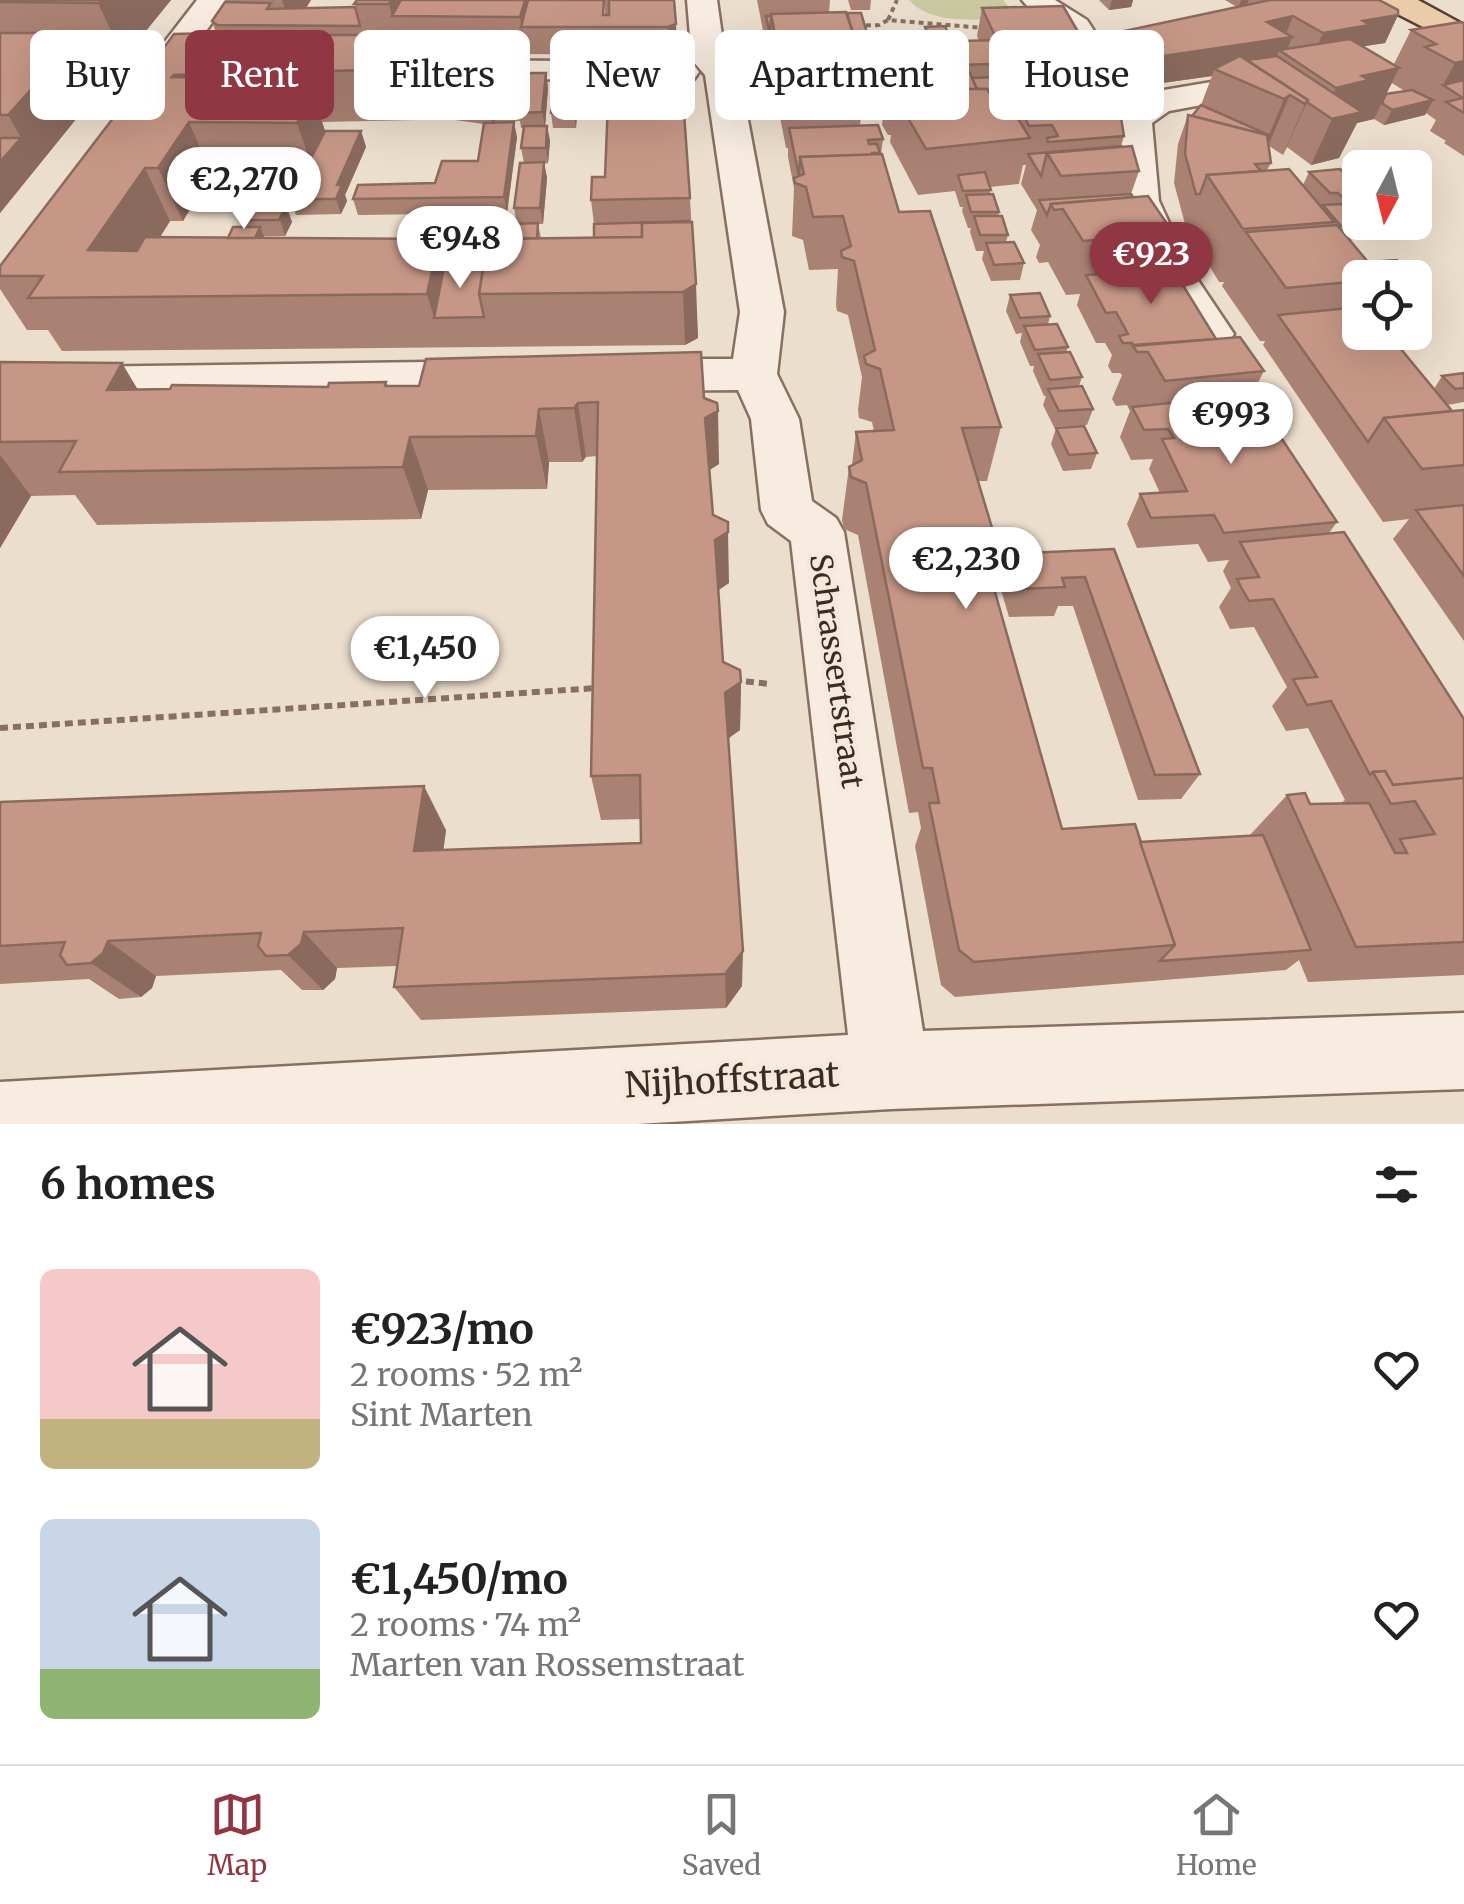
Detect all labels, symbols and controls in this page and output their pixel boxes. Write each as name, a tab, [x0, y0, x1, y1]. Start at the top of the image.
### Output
chip: Buy	[30, 30, 165, 120]
chip: Rent	[185, 30, 334, 120]
chip: Filters	[354, 30, 530, 120]
chip: New	[550, 30, 695, 120]
chip: Apartment	[715, 30, 969, 120]
chip: House	[989, 30, 1164, 120]
pin: €2,270	[163, 147, 325, 232]
north arrow	[1342, 150, 1432, 240]
map controls	[1342, 150, 1432, 350]
text: €2,270	[189, 159, 299, 199]
pin: €948	[401, 206, 519, 291]
text: €948	[419, 218, 501, 258]
pin: €923	[1092, 222, 1210, 307]
text: €923	[1112, 234, 1190, 274]
button: locate	[1342, 260, 1432, 350]
pin: €993	[1172, 382, 1290, 467]
text: €993	[1191, 394, 1271, 434]
pin: €2,230	[885, 527, 1047, 612]
text: €2,230	[911, 539, 1021, 579]
street label: Schrassertstraat	[802, 551, 872, 791]
pin: €1,450	[344, 616, 506, 701]
text: €1,450	[373, 628, 478, 668]
street label: Nijhoffstraat	[624, 1052, 841, 1108]
icon: filters	[1369, 1157, 1424, 1212]
text: 6 homes	[40, 1158, 216, 1210]
text: €923/mo	[350, 1303, 534, 1355]
icon: home	[120, 1309, 240, 1429]
icon: heart	[1369, 1342, 1424, 1397]
text: 2 rooms · 52 m²	[350, 1355, 582, 1395]
text: Sint Marten	[350, 1395, 533, 1435]
text: €1,450/mo	[350, 1553, 568, 1605]
icon: home	[120, 1559, 240, 1679]
icon: heart	[1369, 1592, 1424, 1647]
text: 2 rooms · 74 m²	[350, 1605, 581, 1645]
text: Marten van Rossemstraat	[350, 1645, 744, 1685]
tab: Map	[207, 1787, 267, 1883]
tab: Saved	[682, 1787, 761, 1883]
tab: Home	[1176, 1787, 1257, 1883]

